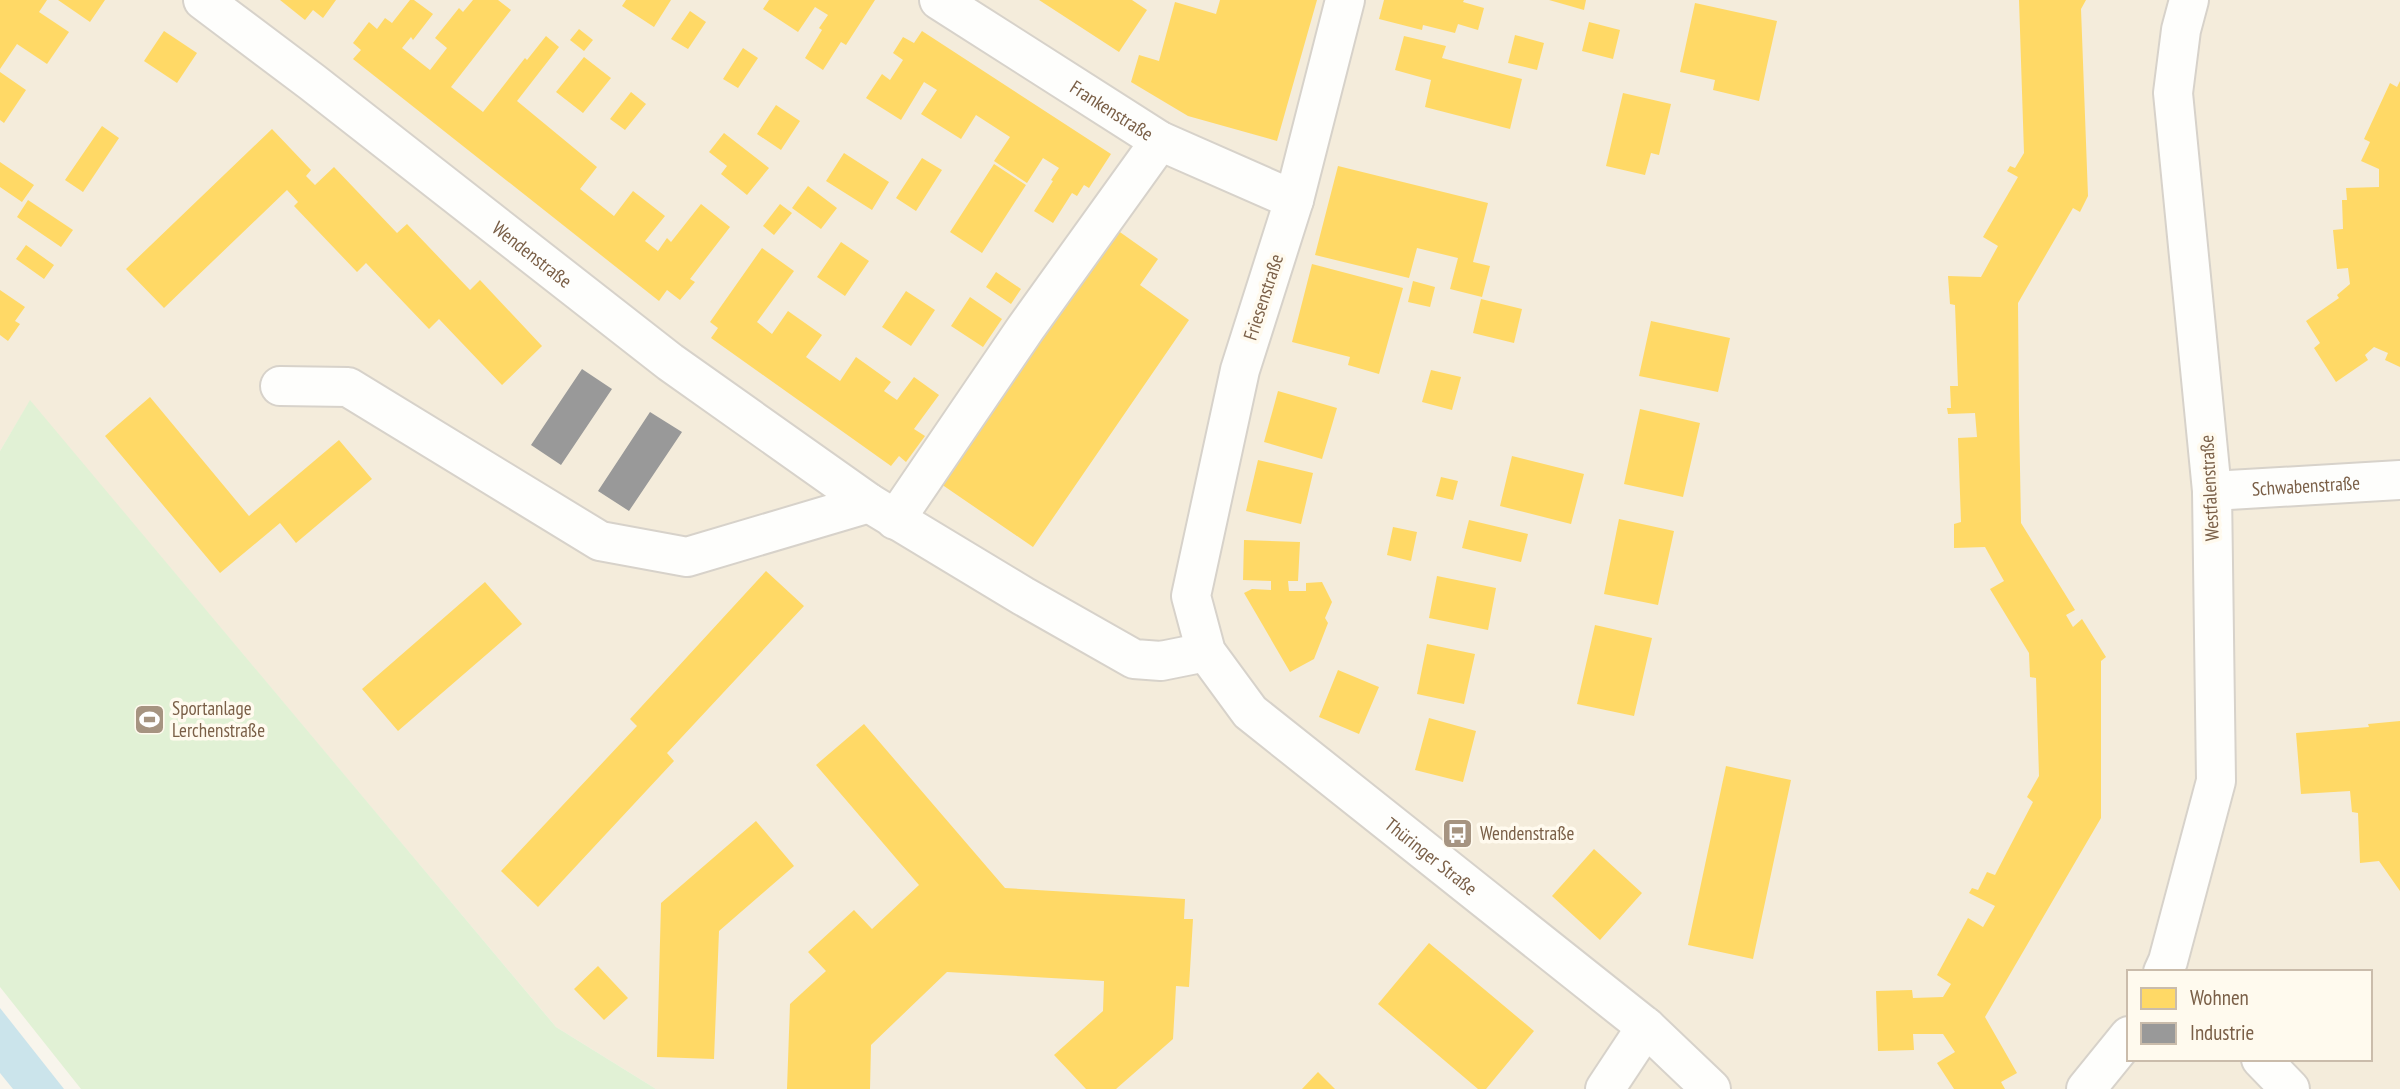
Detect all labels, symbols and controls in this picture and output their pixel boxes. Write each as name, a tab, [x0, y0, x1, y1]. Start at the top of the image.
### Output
street label: Frankenstraße	[1066, 75, 1158, 146]
street label: Wendenstraße	[488, 216, 577, 293]
street label: Friesenstraße	[1238, 251, 1288, 343]
street label: Westfalenstraße	[2194, 434, 2224, 542]
street label: Schwabenstraße	[2251, 470, 2361, 501]
place label: Sportanlage Lerchenstraße	[172, 696, 265, 742]
sports icon: Sportanlage Lerchenstraße	[132, 702, 166, 736]
street label: Thüringer Straße	[1380, 812, 1482, 900]
bus stop icon: Wendenstraße	[1440, 816, 1474, 850]
place label: Wendenstraße	[1480, 821, 1574, 845]
legend	[2127, 970, 2372, 1061]
text: Wohnen	[2190, 984, 2249, 1011]
text: Industrie	[2190, 1019, 2254, 1046]

